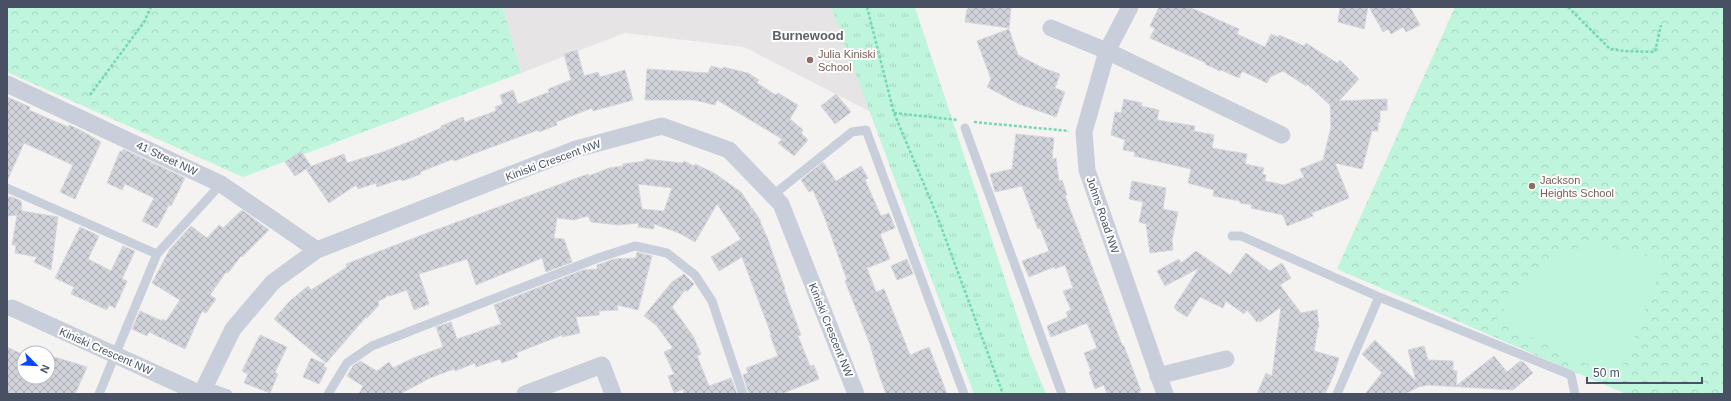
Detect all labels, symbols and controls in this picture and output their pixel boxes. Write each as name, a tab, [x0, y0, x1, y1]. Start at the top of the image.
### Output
district label: Burnewood	[772, 28, 844, 43]
place label: Julia Kiniski School	[818, 48, 875, 73]
marker: Julia Kiniski School	[805, 55, 815, 65]
street label: Kiniski Crescent NW	[504, 137, 603, 183]
street label: 41 Street NW	[135, 139, 200, 178]
place label: Jackson Heights School	[1540, 174, 1614, 199]
street label: Johns Road NW	[1084, 175, 1122, 255]
marker: Jackson Heights School	[1527, 181, 1537, 191]
street label: Kiniski Crescent NW	[807, 281, 856, 379]
street label: Kiniski Crescent NW	[58, 325, 155, 377]
north arrow	[16, 345, 56, 385]
scale bar	[1587, 359, 1702, 385]
text: N	[38, 363, 52, 375]
text: 50 m	[1593, 366, 1620, 380]

